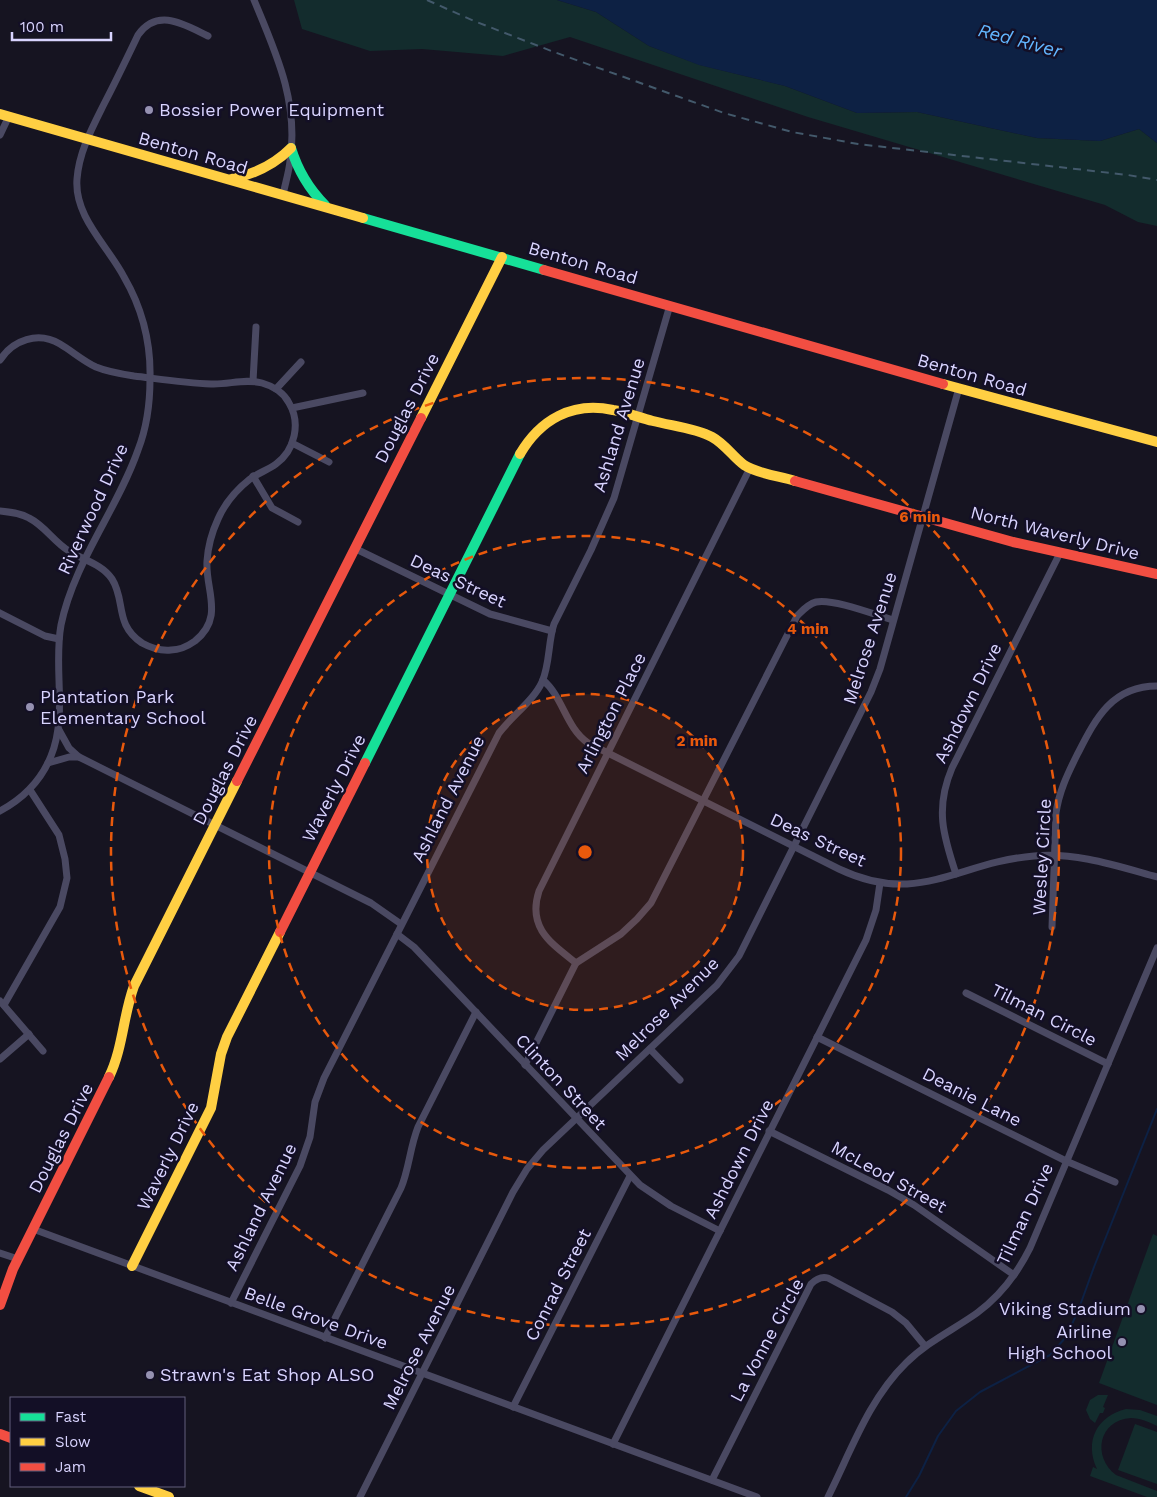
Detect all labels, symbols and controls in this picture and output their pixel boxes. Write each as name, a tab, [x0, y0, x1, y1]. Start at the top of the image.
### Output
scale bar	[12, 10, 111, 42]
text: 100 m	[20, 18, 64, 36]
water label: Red River	[976, 18, 1065, 63]
place label: Bossier Power Equipment	[159, 99, 384, 120]
marker: Bossier Power Equipment	[143, 104, 155, 116]
street label: Benton Road	[136, 127, 250, 178]
street label: Benton Road	[526, 237, 640, 288]
street label: Douglas Drive	[370, 349, 443, 466]
street label: Benton Road	[915, 349, 1029, 400]
street label: Ashland Avenue	[588, 355, 649, 495]
street label: Riverwood Drive	[53, 440, 132, 578]
street label: North Waverly Drive	[968, 501, 1142, 564]
text: 6 min	[899, 508, 941, 526]
street label: Deas Street	[407, 549, 510, 612]
street label: Melrose Avenue	[838, 569, 901, 707]
text: 4 min	[787, 620, 829, 638]
street label: Ashdown Drive	[929, 639, 1006, 766]
street label: Arlington Place	[571, 649, 650, 777]
place label: Plantation Park Elementary School	[40, 686, 206, 728]
marker: Plantation Park Elementary School	[24, 701, 36, 713]
street label: Douglas Drive	[188, 711, 261, 828]
street label: Waverly Drive	[297, 730, 370, 845]
street label: Ashland Avenue	[407, 732, 489, 866]
text: 2 min	[676, 732, 718, 750]
street label: Wesley Circle	[1028, 798, 1055, 916]
street label: Deas Street	[767, 808, 870, 871]
centre of rings	[576, 843, 594, 861]
street label: Melrose Avenue	[610, 952, 723, 1065]
street label: Tilman Circle	[988, 979, 1101, 1050]
street label: Clinton Street	[512, 1029, 611, 1134]
street label: Deanie Lane	[919, 1063, 1025, 1131]
street label: Douglas Drive	[24, 1079, 97, 1196]
street label: Ashdown Drive	[699, 1096, 778, 1222]
street label: Waverly Drive	[132, 1098, 203, 1214]
street label: McLeod Street	[828, 1136, 951, 1217]
street label: Ashland Avenue	[221, 1139, 301, 1274]
street label: Tilman Drive	[992, 1159, 1057, 1268]
street label: Conrad Street	[520, 1225, 595, 1344]
street label: La Vonne Circle	[725, 1274, 808, 1405]
street label: Melrose Avenue	[378, 1281, 459, 1413]
street label: Belle Grove Drive	[242, 1282, 391, 1353]
place label: Viking Stadium	[999, 1298, 1131, 1319]
marker: Viking Stadium	[1135, 1303, 1147, 1315]
place label: Airline High School	[1007, 1321, 1112, 1363]
marker: Airline High School	[1116, 1336, 1128, 1348]
place label: Strawn's Eat Shop ALSO	[160, 1364, 374, 1385]
marker: Strawn's Eat Shop ALSO	[144, 1369, 156, 1381]
legend	[10, 1397, 185, 1487]
text: Fast	[55, 1408, 87, 1426]
text: Slow	[55, 1433, 91, 1451]
text: Jam	[55, 1458, 86, 1476]

